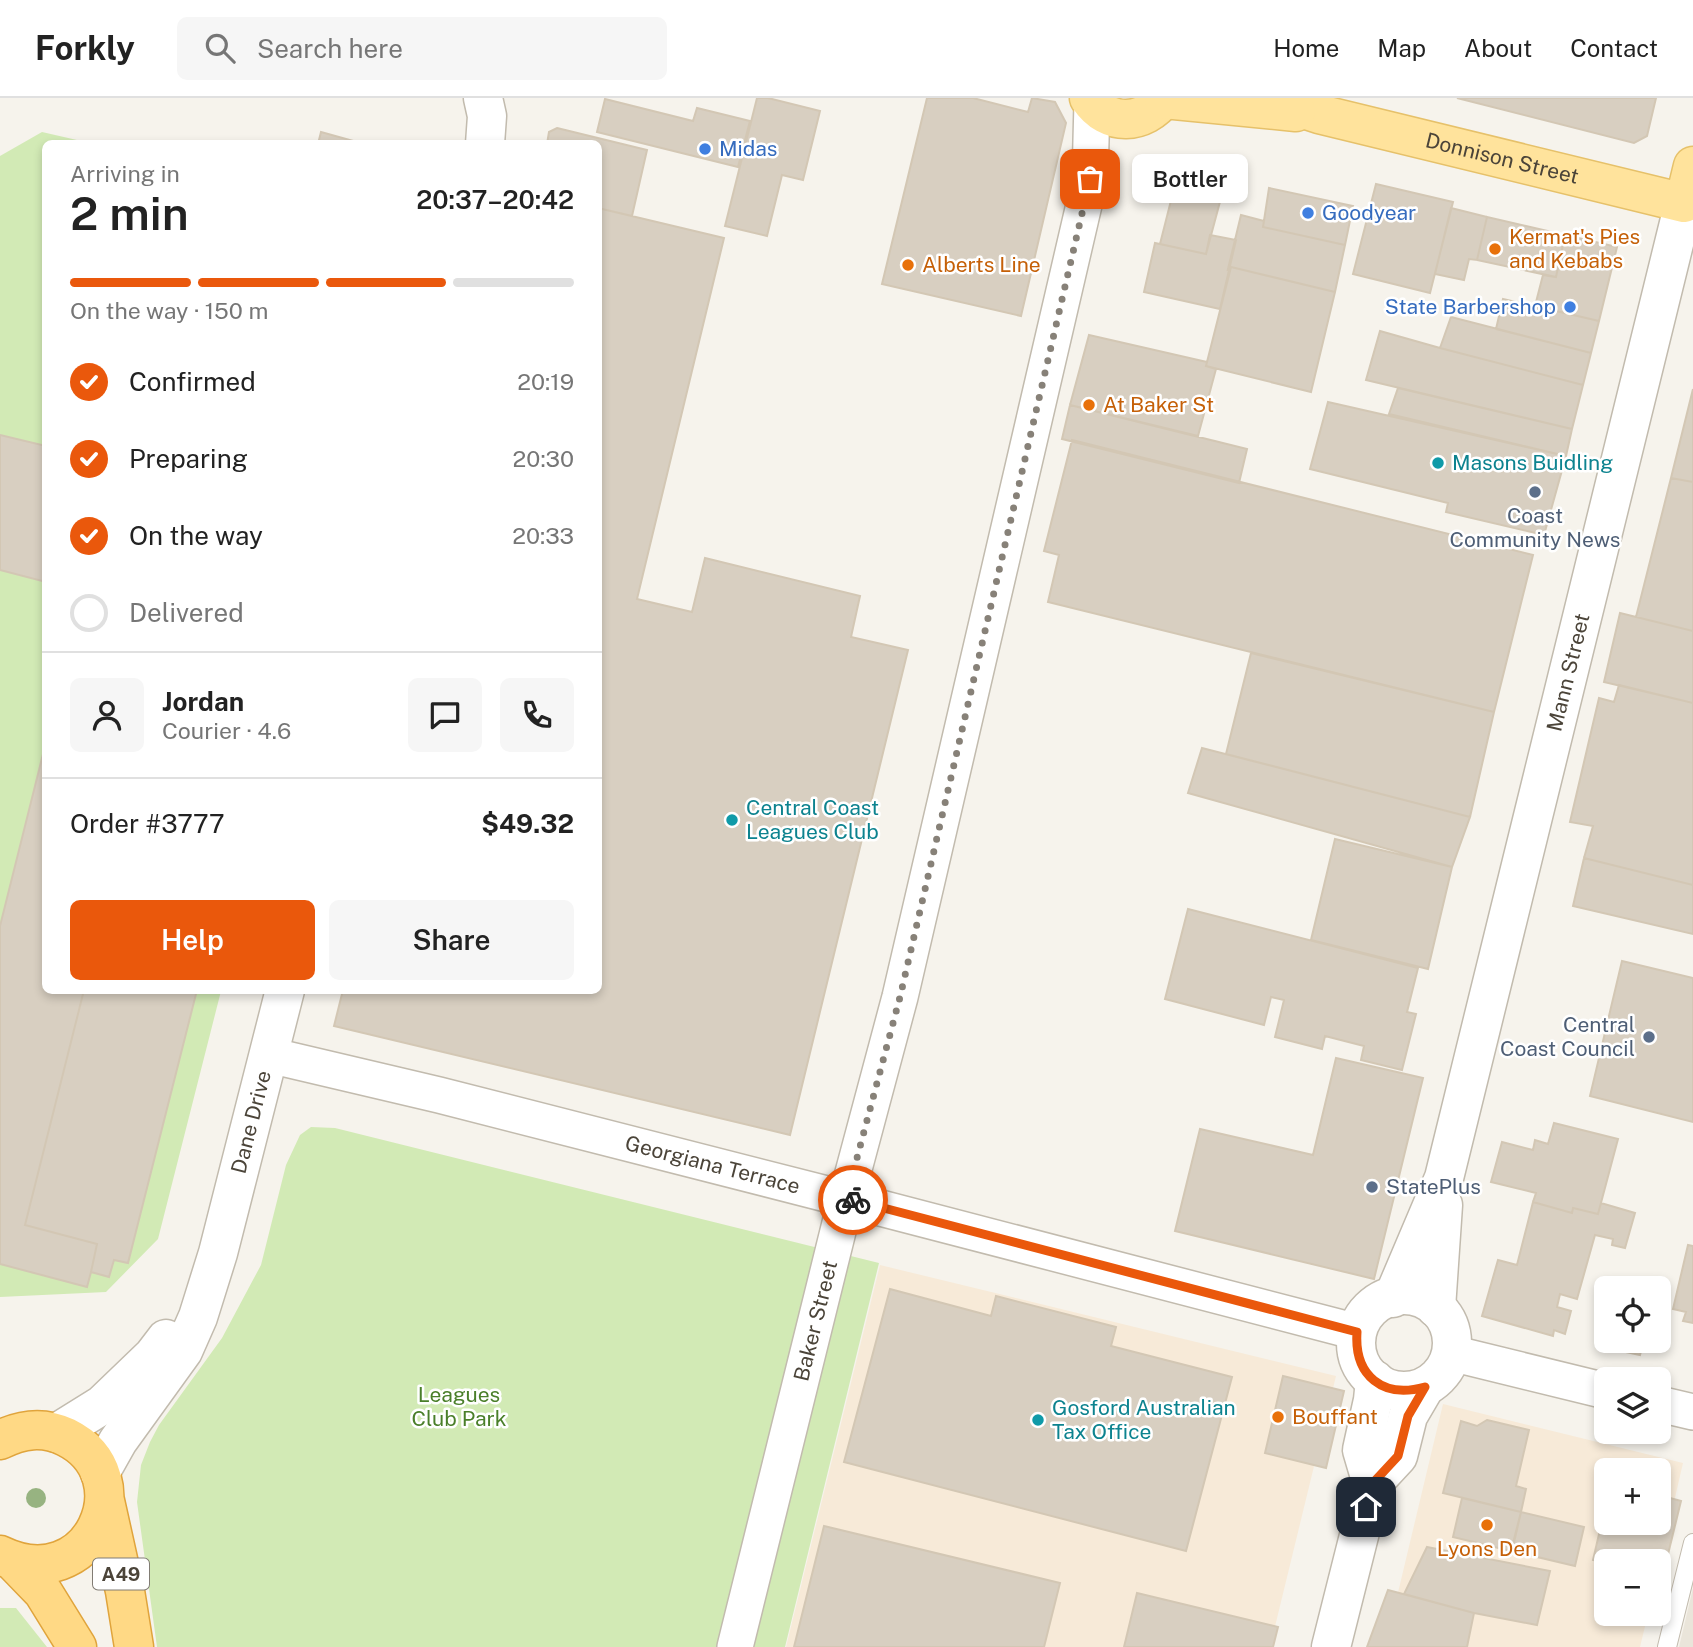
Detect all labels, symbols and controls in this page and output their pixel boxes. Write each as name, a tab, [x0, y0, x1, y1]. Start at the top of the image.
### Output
search box	[177, 17, 667, 80]
text: Forkly	[35, 29, 135, 67]
icon: search	[201, 29, 239, 67]
text: Search here	[257, 33, 403, 64]
text: Home	[1273, 34, 1339, 62]
text: Map	[1377, 34, 1426, 62]
text: About	[1464, 34, 1532, 62]
text: Contact	[1570, 34, 1658, 62]
street label: Donnison Street	[1423, 127, 1581, 189]
place label: Midas	[719, 136, 777, 161]
marker: Midas	[697, 141, 713, 157]
pin	[1060, 149, 1120, 209]
callout: Bottler	[1132, 154, 1248, 204]
text: Arriving in	[70, 160, 180, 187]
icon: bag	[1071, 160, 1109, 198]
text: Bottler	[1152, 165, 1228, 192]
text: 20:37–20:42	[416, 184, 574, 215]
text: 2 min	[70, 186, 189, 240]
place label: Goodyear	[1322, 200, 1416, 225]
marker: Goodyear	[1300, 205, 1316, 221]
place label: Kermat's Pies and Kebabs	[1509, 224, 1640, 273]
marker: Kermat's Pies and Kebabs	[1487, 241, 1503, 257]
place label: Alberts Line	[922, 252, 1041, 277]
marker: Alberts Line	[900, 257, 916, 273]
place label: State Barbershop	[1385, 294, 1556, 319]
text: On the way · 150 m	[70, 297, 268, 324]
marker: State Barbershop	[1562, 299, 1578, 315]
icon: check	[70, 363, 108, 401]
text: Confirmed	[129, 366, 256, 397]
text: 20:19	[517, 368, 574, 395]
place label: At Baker St	[1103, 392, 1214, 417]
marker: At Baker St	[1081, 397, 1097, 413]
icon: check	[70, 440, 108, 478]
text: Preparing	[129, 443, 248, 474]
text: 20:30	[513, 445, 574, 472]
place label: Masons Buidling	[1452, 450, 1613, 475]
marker: Masons Buidling	[1430, 455, 1446, 471]
marker: Coast Community News	[1527, 484, 1543, 500]
place label: Coast Community News	[1450, 503, 1620, 552]
icon: check	[70, 517, 108, 555]
text: On the way	[129, 520, 263, 551]
text: 20:33	[512, 522, 574, 549]
text: Delivered	[129, 597, 244, 628]
street label: Mann Street	[1541, 611, 1595, 734]
button: person	[70, 678, 144, 752]
button: chat	[408, 678, 482, 752]
button: phone	[500, 678, 574, 752]
text: Jordan	[162, 686, 244, 717]
text: Courier · 4.6	[162, 717, 291, 744]
place label: Central Coast Leagues Club	[746, 795, 879, 844]
text: Order #3777	[70, 808, 225, 839]
text: $49.32	[481, 808, 574, 839]
marker: Central Coast Leagues Club	[724, 812, 740, 828]
button: Help	[70, 900, 315, 980]
button: Share	[329, 900, 574, 980]
place label: Central Coast Council	[1500, 1012, 1635, 1061]
marker: Central Coast Council	[1641, 1029, 1657, 1045]
street label: Dane Drive	[226, 1068, 276, 1176]
street label: Georgiana Terrace	[623, 1130, 803, 1199]
courier	[818, 1165, 888, 1235]
place label: StatePlus	[1386, 1174, 1481, 1199]
marker: StatePlus	[1364, 1179, 1380, 1195]
icon: bike	[834, 1181, 872, 1219]
street label: Baker Street	[788, 1258, 842, 1384]
map controls	[1594, 1276, 1671, 1626]
button: locate	[1594, 1276, 1671, 1353]
button: layers	[1594, 1367, 1671, 1444]
park label: Leagues Club Park	[411, 1382, 507, 1431]
place label: Gosford Australian Tax Office	[1052, 1395, 1236, 1444]
place label: Bouffant	[1292, 1404, 1378, 1429]
marker: Bouffant	[1270, 1409, 1286, 1425]
marker: Gosford Australian Tax Office	[1030, 1412, 1046, 1428]
button: +	[1594, 1458, 1671, 1535]
pin	[1336, 1477, 1396, 1537]
icon: home	[1347, 1488, 1385, 1526]
marker: Lyons Den	[1479, 1517, 1495, 1533]
place label: Lyons Den	[1437, 1536, 1537, 1561]
button: −	[1594, 1549, 1671, 1626]
road number: A49	[93, 1558, 149, 1590]

